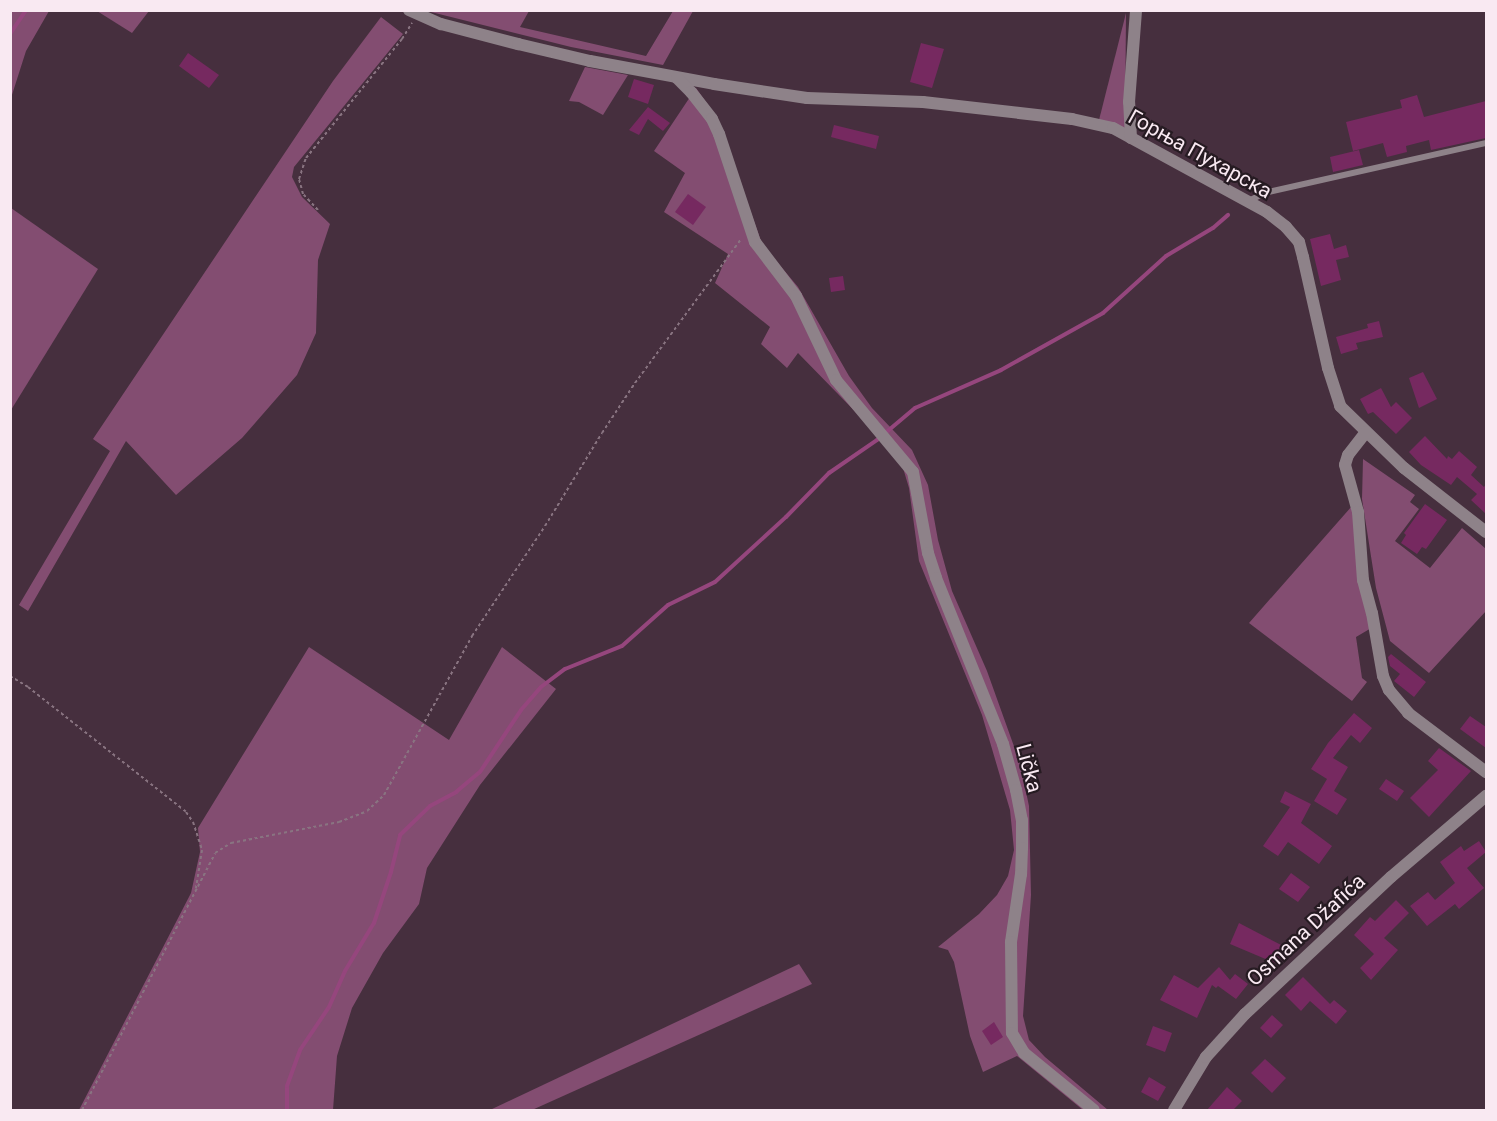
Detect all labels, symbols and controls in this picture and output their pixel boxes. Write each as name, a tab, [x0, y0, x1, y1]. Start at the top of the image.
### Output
street label: Горња Пухарска	[1124, 104, 1276, 204]
street label: Lička	[1010, 741, 1048, 795]
street label: Osmana Džafića	[1241, 869, 1371, 991]

